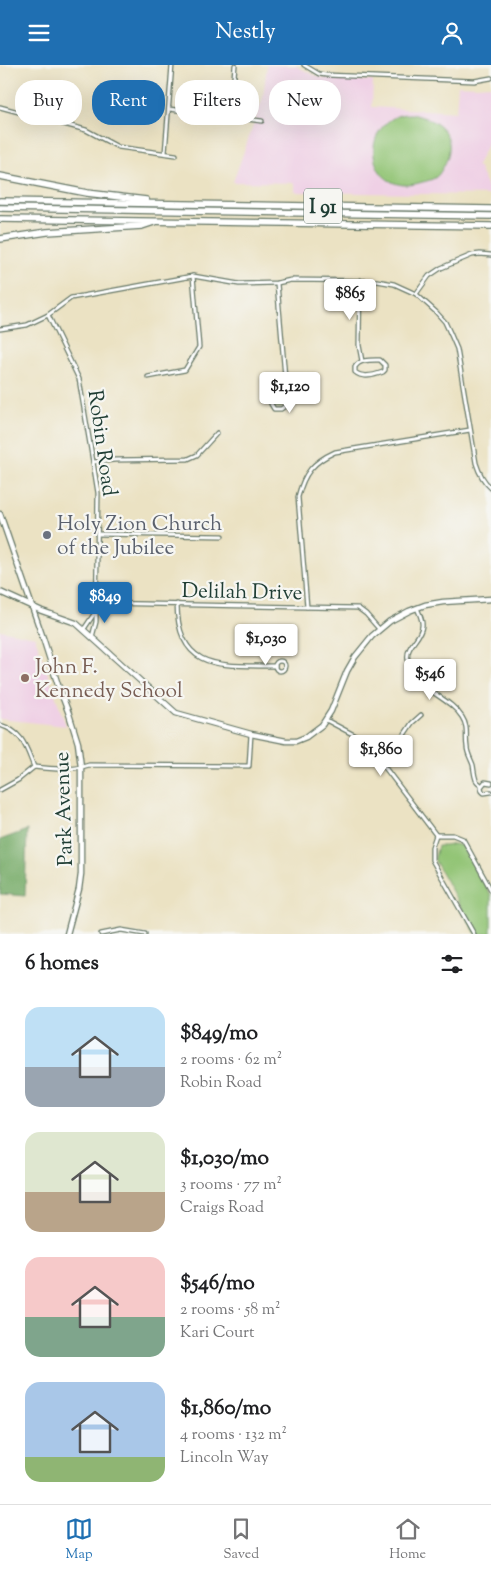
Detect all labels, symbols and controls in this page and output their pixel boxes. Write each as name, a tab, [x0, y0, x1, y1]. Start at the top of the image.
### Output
text: Nestly	[215, 17, 276, 49]
icon: menu	[25, 19, 53, 47]
icon: person	[438, 19, 466, 47]
chip: Buy	[15, 80, 82, 125]
chip: Rent	[92, 80, 165, 125]
chip: Filters	[175, 80, 259, 125]
chip: New	[269, 80, 341, 125]
road number: I 91	[304, 189, 342, 223]
pin: $865	[320, 279, 380, 321]
text: $865	[335, 283, 365, 306]
pin: $1,120	[249, 371, 331, 414]
text: $1,120	[270, 376, 310, 399]
street label: Robin Road	[79, 388, 123, 499]
place label: Holy Zion Church of the Jubilee	[57, 510, 222, 564]
marker: Holy Zion Church of the Jubilee	[41, 529, 53, 541]
street label: Delilah Drive	[181, 577, 303, 609]
pin: $849	[75, 581, 135, 624]
text: $849	[89, 586, 121, 609]
pin: $1,030	[225, 623, 307, 666]
text: $1,030	[246, 628, 286, 651]
place label: John F. Kennedy School	[34, 653, 183, 707]
pin: $546	[400, 659, 460, 701]
text: $546	[415, 663, 445, 686]
marker: John F. Kennedy School	[19, 672, 31, 684]
pin: $1,860	[340, 735, 422, 777]
text: $1,860	[360, 739, 402, 762]
street label: Park Avenue	[48, 751, 82, 867]
text: 6 homes	[25, 949, 99, 979]
icon: filters	[438, 950, 466, 978]
text: $849/mo	[180, 1019, 258, 1049]
icon: home	[65, 1027, 125, 1087]
text: 2 rooms · 62 m²	[180, 1049, 282, 1072]
text: Robin Road	[180, 1072, 262, 1095]
text: $1,030/mo	[180, 1144, 269, 1174]
icon: home	[65, 1152, 125, 1212]
text: 3 rooms · 77 m²	[180, 1174, 282, 1197]
text: Craigs Road	[180, 1197, 264, 1220]
text: $546/mo	[180, 1269, 255, 1299]
icon: home	[65, 1277, 125, 1337]
text: 2 rooms · 58 m²	[180, 1299, 280, 1322]
text: Kari Court	[180, 1322, 255, 1345]
text: $1,860/mo	[180, 1394, 271, 1424]
icon: home	[65, 1402, 125, 1462]
text: 4 rooms · 132 m²	[180, 1424, 287, 1447]
text: Lincoln Way	[180, 1447, 269, 1470]
tab: Map	[65, 1515, 93, 1565]
tab: Saved	[223, 1515, 259, 1565]
tab: Home	[389, 1515, 426, 1565]

